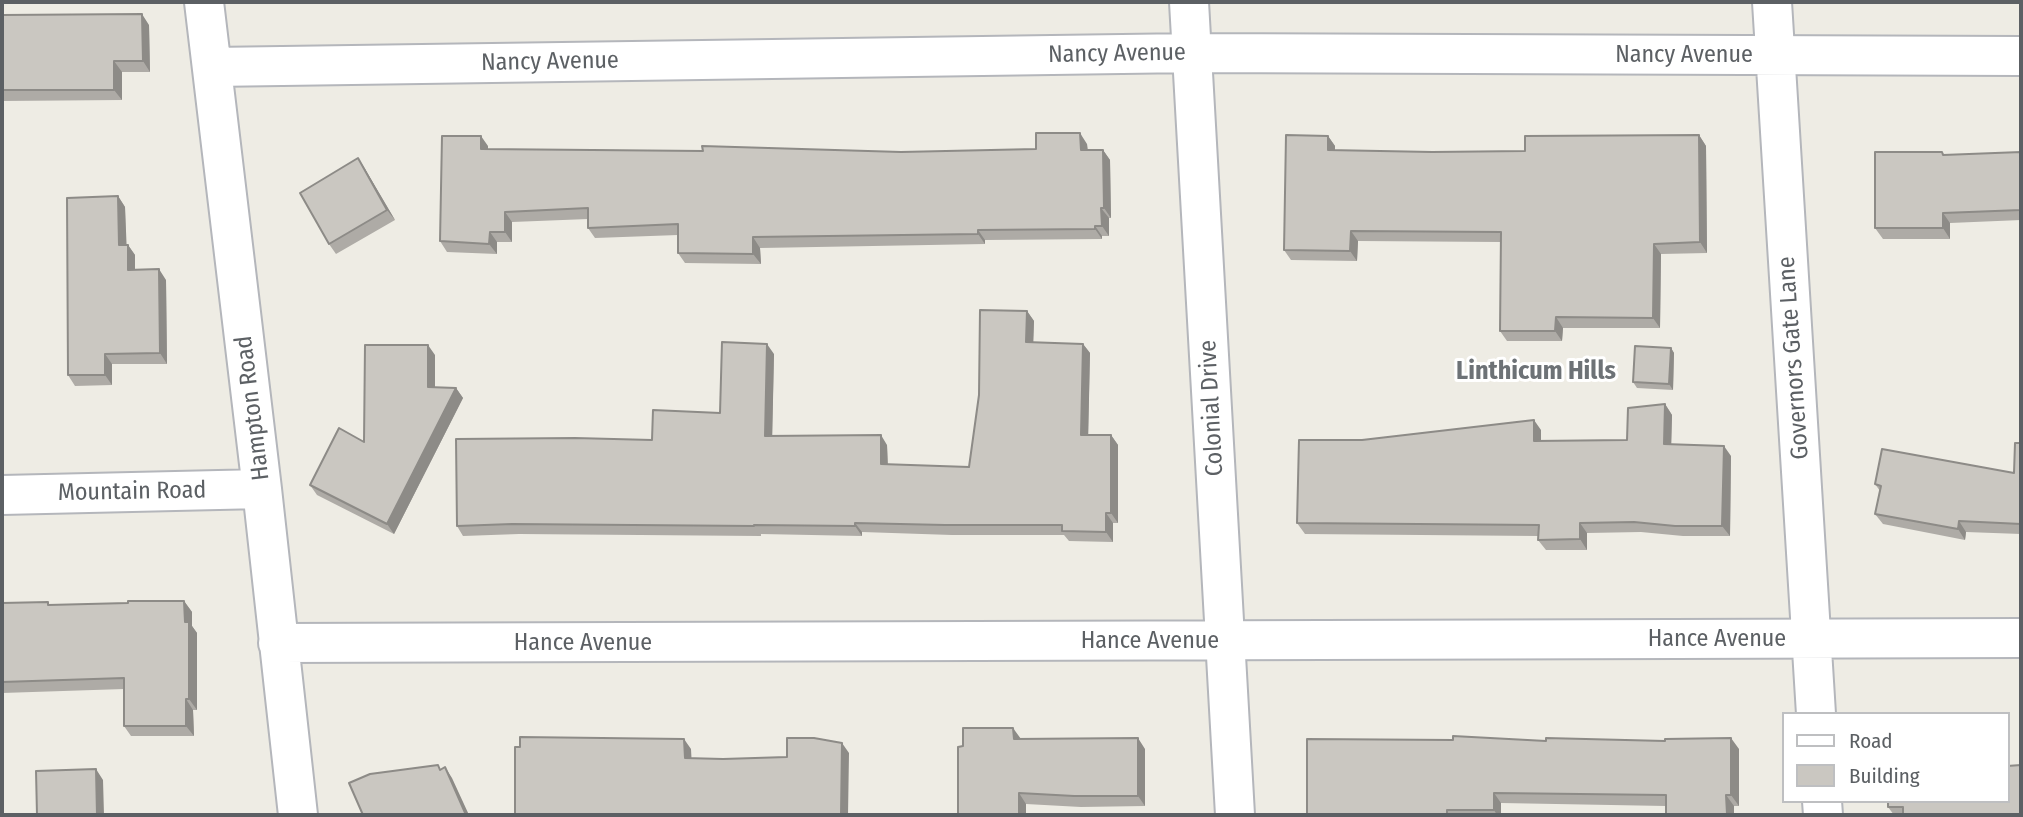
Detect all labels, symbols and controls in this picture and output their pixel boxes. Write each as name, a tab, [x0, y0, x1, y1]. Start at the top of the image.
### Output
street label: Nancy Avenue	[1048, 38, 1186, 70]
street label: Nancy Avenue	[1615, 41, 1753, 69]
street label: Nancy Avenue	[481, 46, 619, 78]
street label: Governors Gate Lane	[1773, 255, 1815, 461]
street label: Hampton Road	[230, 334, 276, 482]
street label: Colonial Drive	[1194, 339, 1230, 477]
district label: Linthicum Hills	[1456, 356, 1616, 388]
street label: Mountain Road	[58, 476, 206, 508]
street label: Hance Avenue	[1648, 625, 1786, 653]
street label: Hance Avenue	[1081, 627, 1219, 655]
street label: Hance Avenue	[514, 629, 652, 657]
legend	[1782, 712, 2009, 803]
text: Road	[1849, 728, 1893, 754]
text: Building	[1849, 763, 1920, 789]

